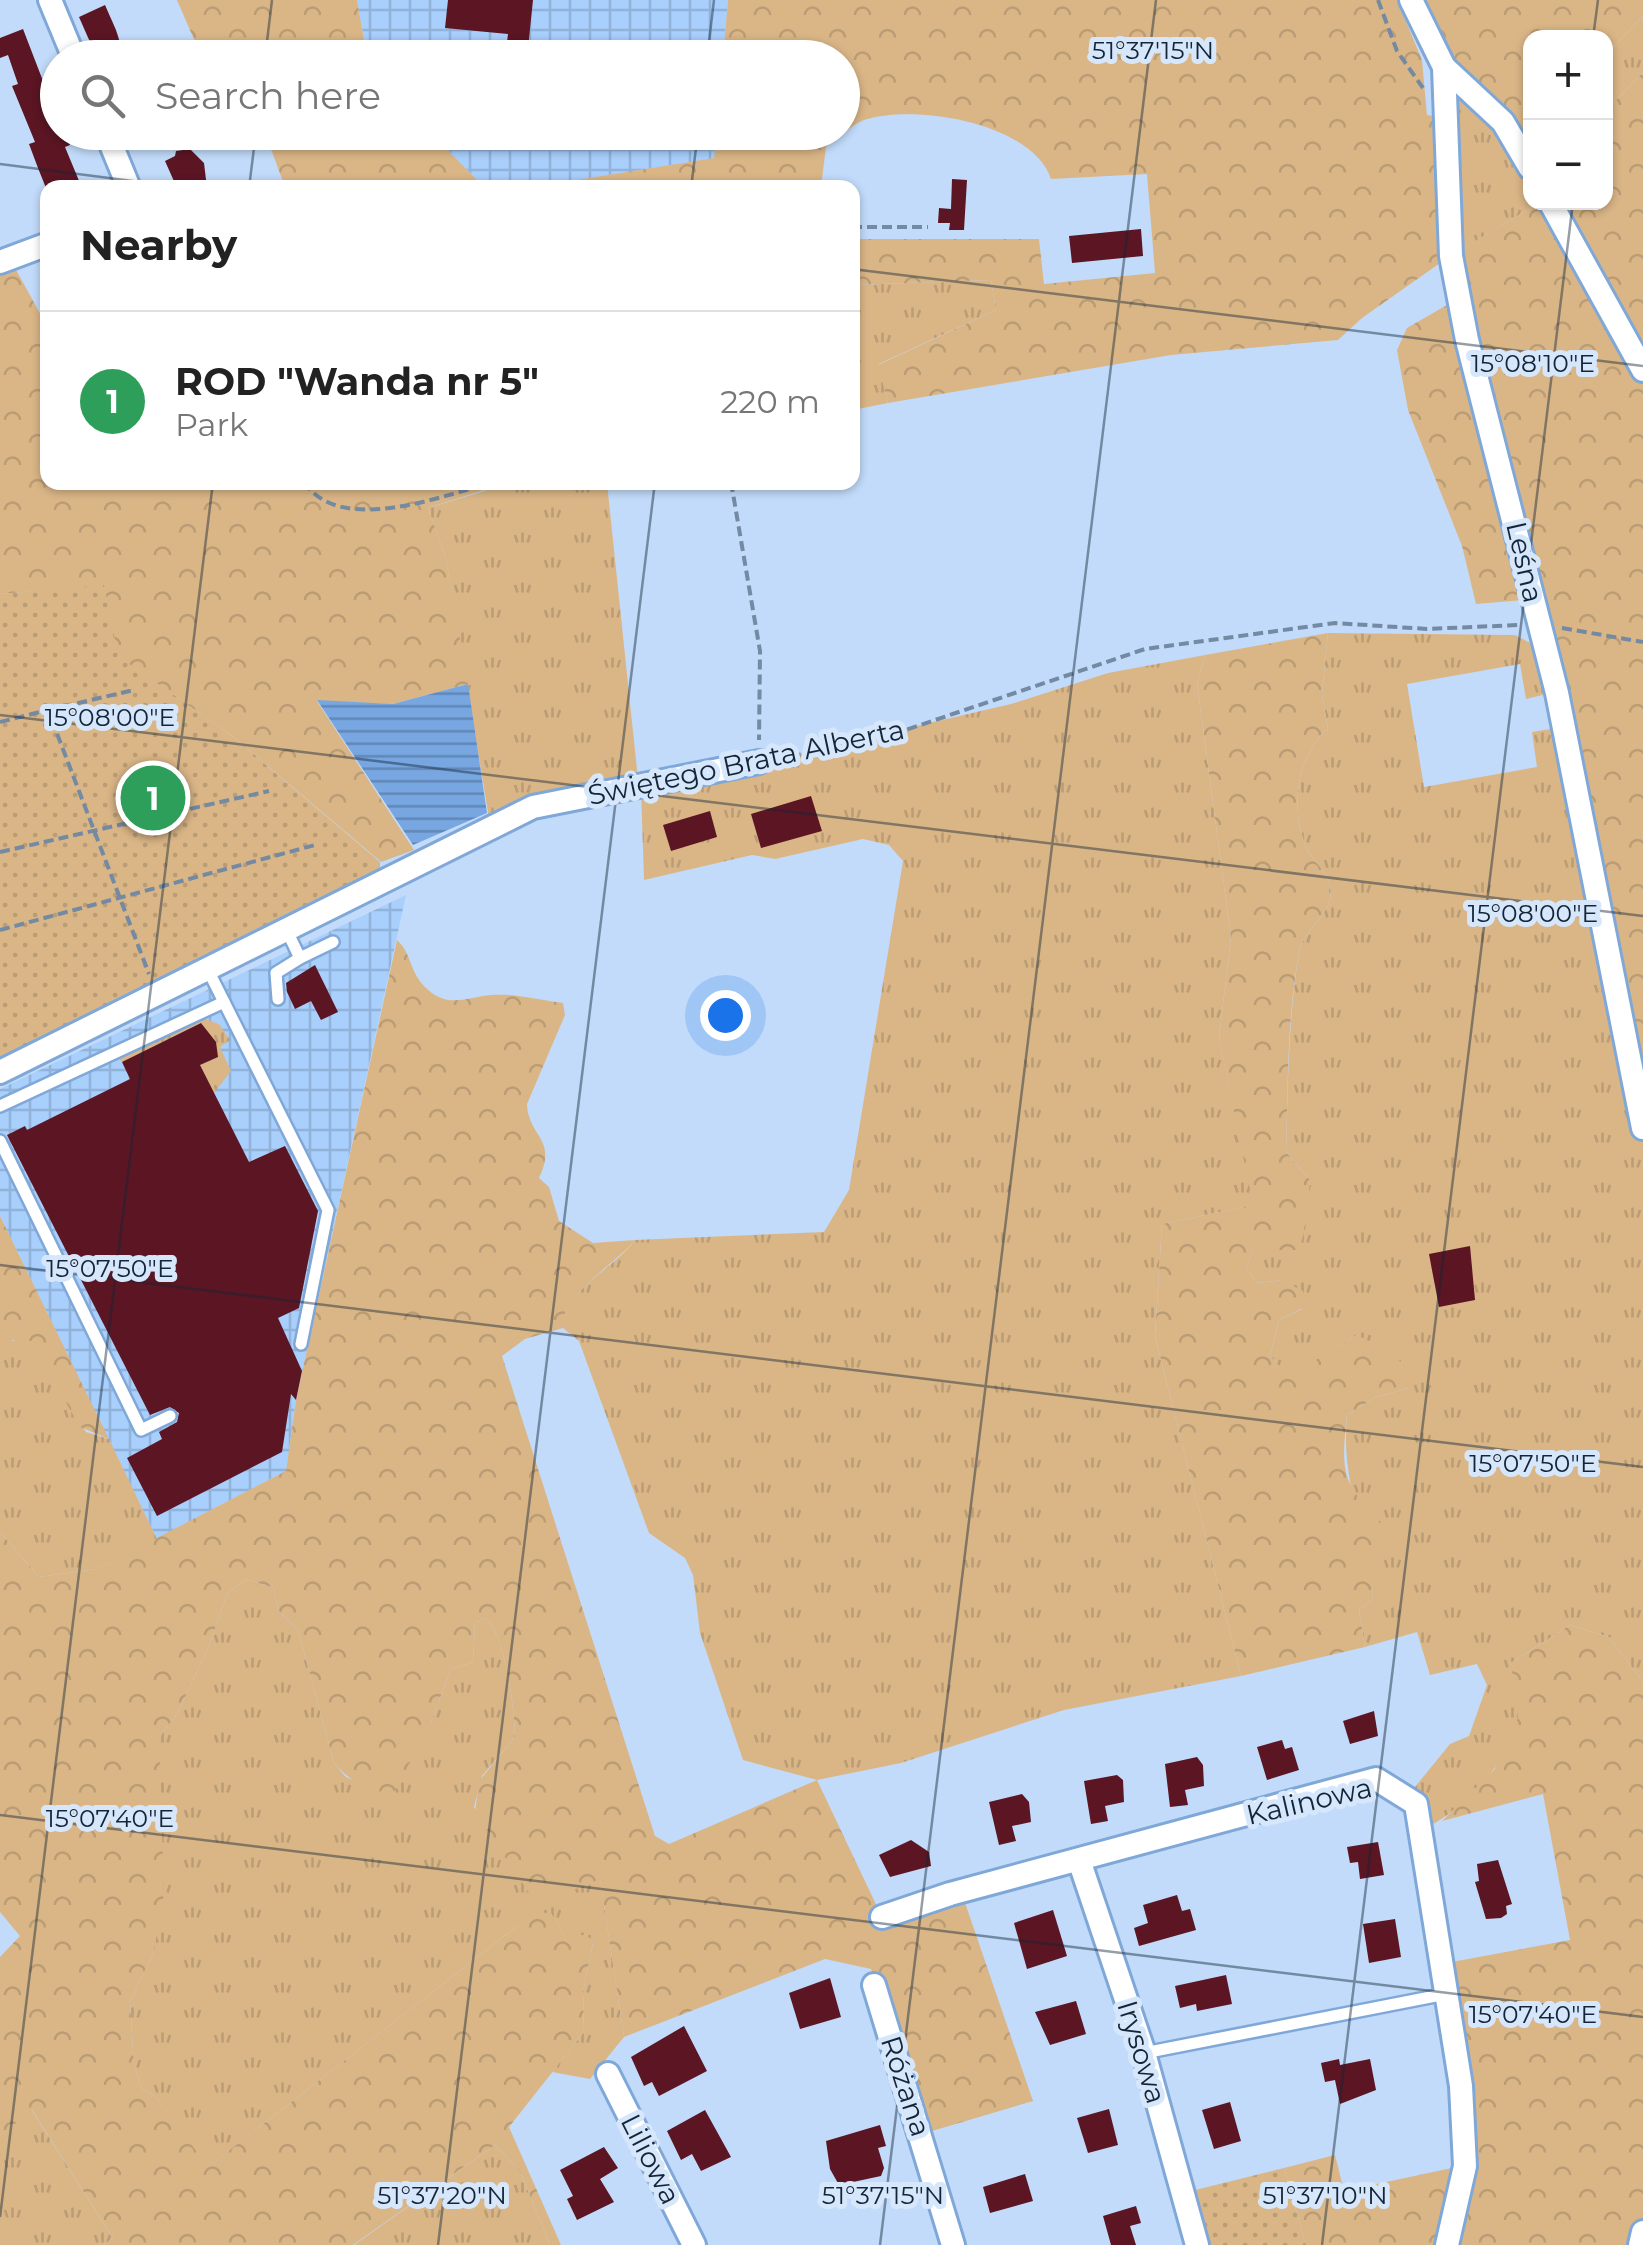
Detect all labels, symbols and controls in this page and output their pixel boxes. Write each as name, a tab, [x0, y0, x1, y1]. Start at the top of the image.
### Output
map controls	[1523, 30, 1613, 210]
button: +	[1523, 30, 1613, 120]
text: 51°37'15"N	[1092, 35, 1214, 65]
search box	[40, 40, 860, 150]
icon: search	[75, 68, 130, 123]
text: Search here	[155, 72, 381, 119]
button: −	[1523, 120, 1613, 210]
text: Nearby	[80, 219, 237, 271]
text: 15°08'10"E	[1471, 348, 1595, 378]
text: ROD "Wanda nr 5"	[175, 358, 539, 405]
text: 1	[106, 382, 119, 421]
text: 220 m	[720, 382, 820, 421]
text: Park	[175, 405, 248, 444]
street label: Leśna	[1499, 518, 1551, 606]
text: 15°08'00"E	[45, 702, 175, 732]
street label: Świętego Brata Alberta	[585, 712, 907, 812]
pin: 1	[120, 760, 186, 836]
text: 15°08'00"E	[1468, 898, 1598, 928]
your location	[700, 990, 751, 1041]
text: 15°07'50"E	[46, 1253, 174, 1283]
text: 15°07'50"E	[1469, 1448, 1597, 1478]
street label: Kalinowa	[1243, 1770, 1375, 1832]
text: 15°07'40"E	[46, 1803, 174, 1833]
street label: Irysowa	[1110, 1996, 1174, 2108]
text: 15°07'40"E	[1469, 1999, 1597, 2029]
street label: Różana	[874, 2031, 938, 2141]
street label: Liliowa	[614, 2108, 688, 2210]
text: 51°37'20"N	[377, 2180, 507, 2210]
text: 51°37'15"N	[822, 2180, 944, 2210]
text: 51°37'10"N	[1263, 2180, 1387, 2210]

